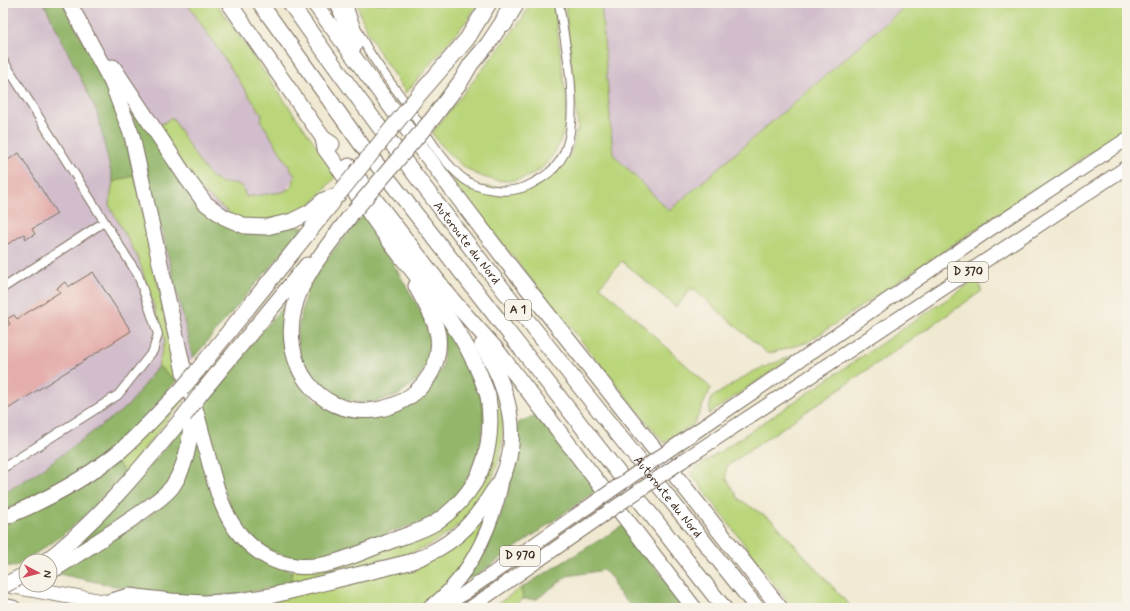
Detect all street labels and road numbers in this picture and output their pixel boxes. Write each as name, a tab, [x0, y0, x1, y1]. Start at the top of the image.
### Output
street label: Autoroute du Nord	[429, 198, 505, 288]
road number: D 370	[948, 262, 988, 282]
road number: A 1	[505, 300, 531, 320]
street label: Autoroute du Nord	[630, 452, 706, 542]
road number: D 970	[500, 546, 540, 566]

